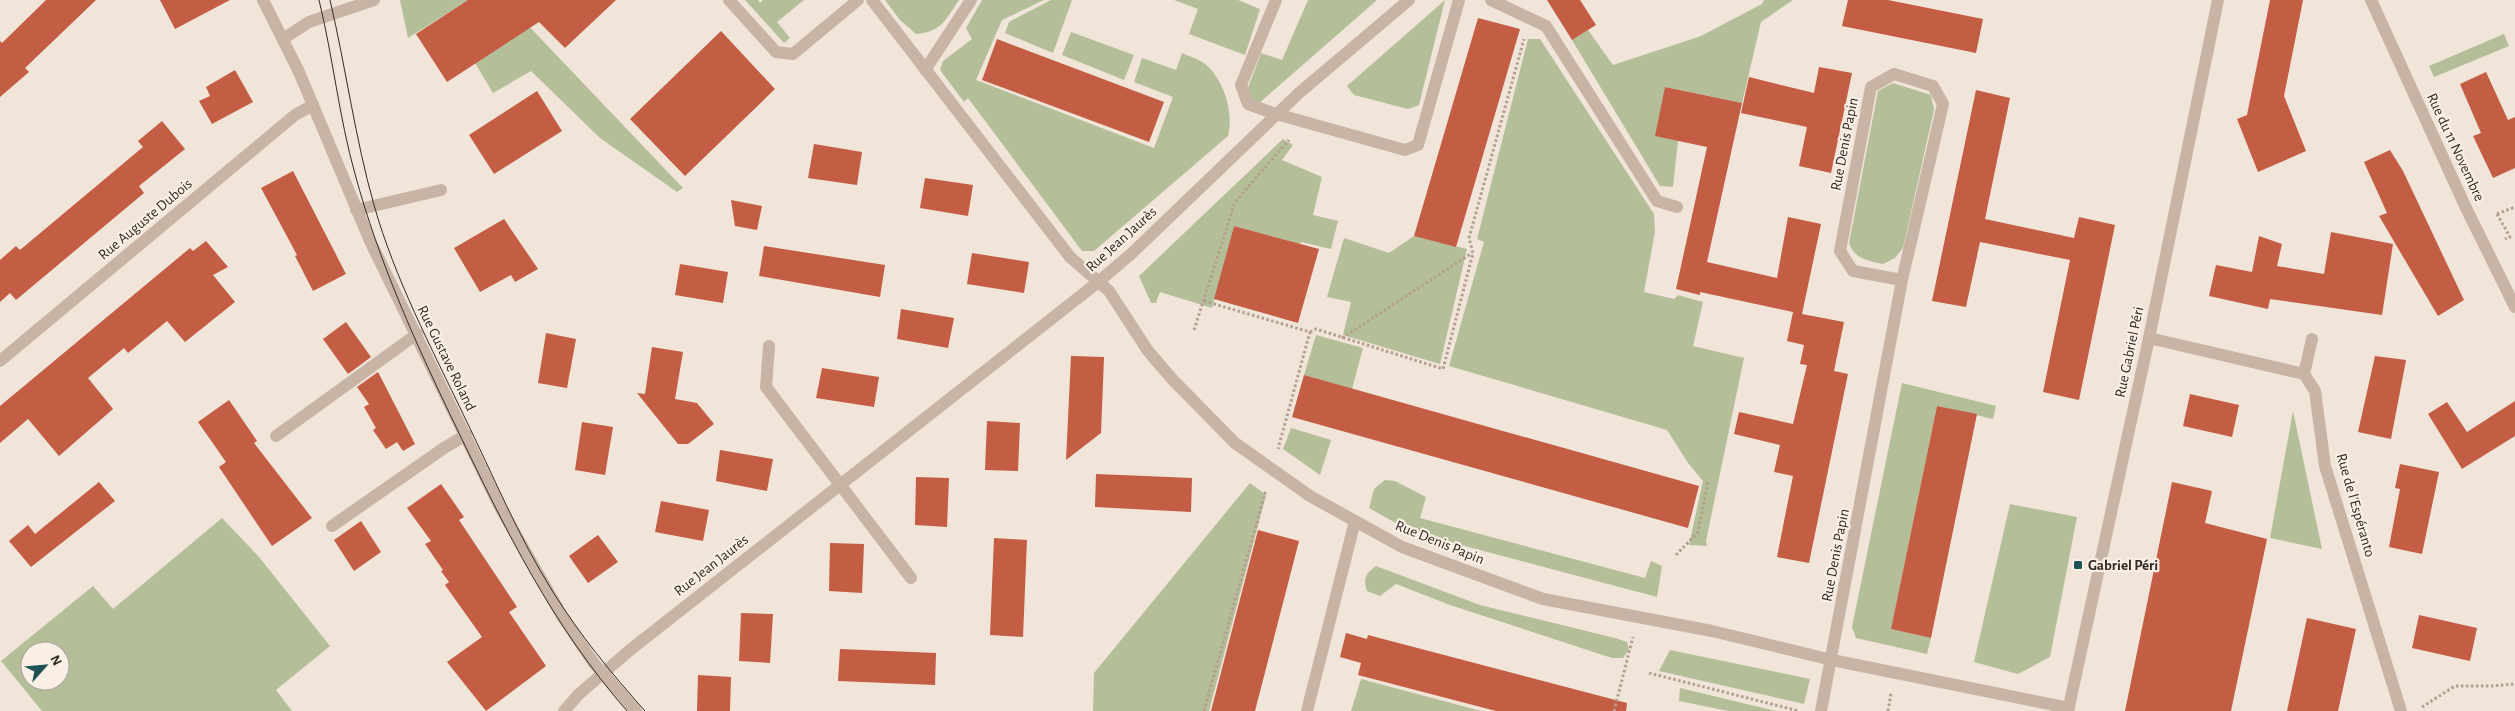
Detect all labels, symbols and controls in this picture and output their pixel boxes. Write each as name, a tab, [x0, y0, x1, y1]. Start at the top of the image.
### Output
street label: Rue du 11 Novembre	[2424, 91, 2487, 204]
street label: Rue Denis Papin	[1828, 96, 1861, 192]
street label: Rue Auguste Dubois	[96, 176, 195, 263]
street label: Rue Jean Jaurès	[1083, 204, 1160, 275]
street label: Rue Gustave Roland	[415, 303, 479, 413]
street label: Rue Gabriel Péri	[2113, 305, 2146, 399]
street label: Rue de l'Espéranto	[2334, 452, 2377, 559]
street label: Rue Denis Papin	[1819, 507, 1852, 603]
street label: Rue Denis Papin	[1393, 518, 1486, 567]
street label: Rue Jean Jaurès	[671, 532, 751, 599]
place label: Gabriel Péri	[2088, 558, 2158, 573]
marker: Gabriel Péri	[2072, 559, 2084, 571]
north arrow	[20, 641, 70, 691]
text: N	[47, 653, 64, 668]

